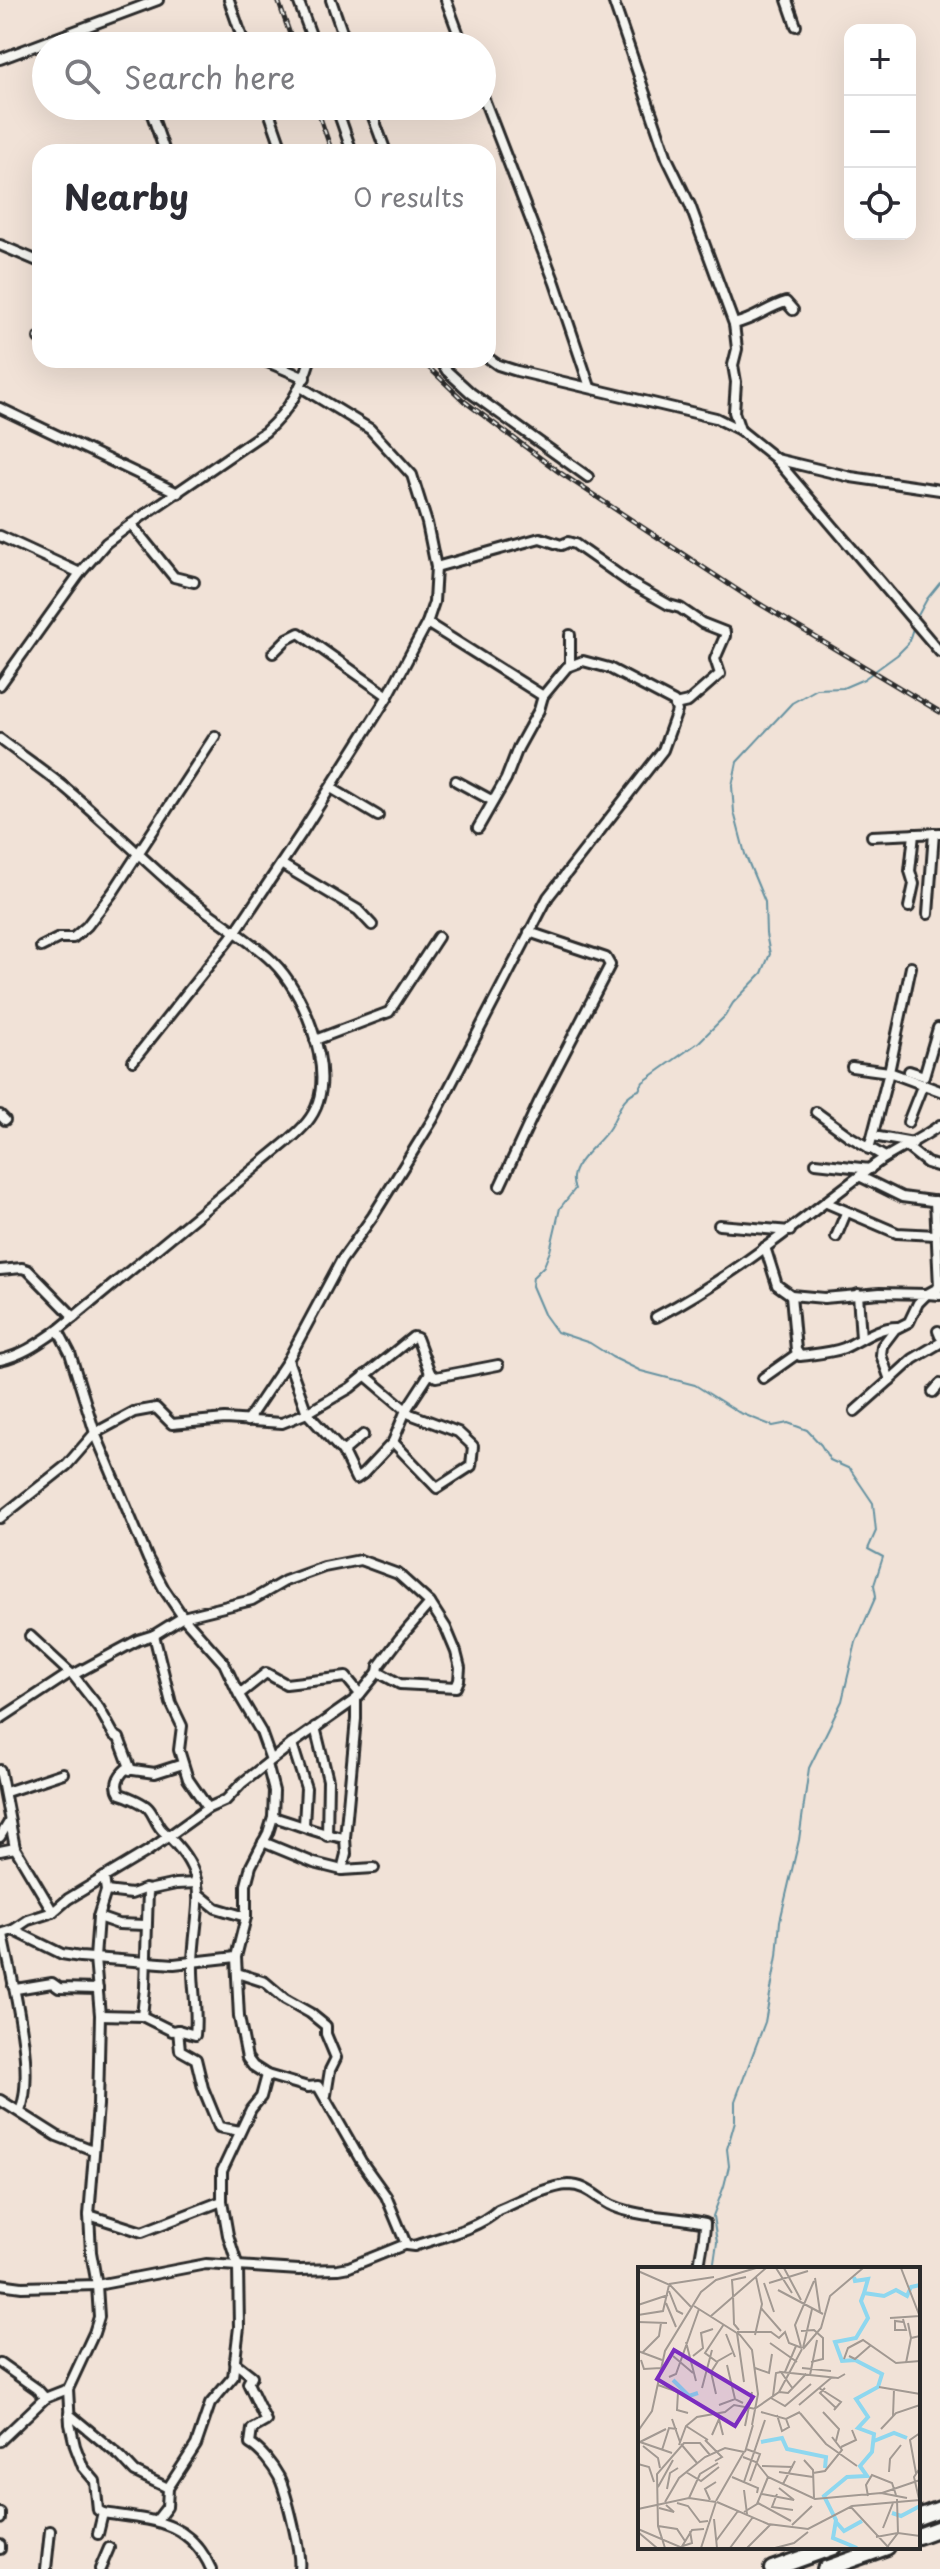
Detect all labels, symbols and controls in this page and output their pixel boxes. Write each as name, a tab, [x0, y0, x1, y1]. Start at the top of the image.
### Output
map controls	[844, 24, 916, 240]
button: +	[844, 24, 916, 96]
search box	[32, 32, 496, 120]
icon: search	[60, 54, 104, 98]
text: Search here	[124, 54, 296, 99]
button: −	[844, 96, 916, 168]
button: locate	[844, 168, 916, 240]
text: Nearby	[64, 170, 189, 222]
text: 0 results	[353, 177, 464, 216]
inset map	[638, 2267, 920, 2549]

